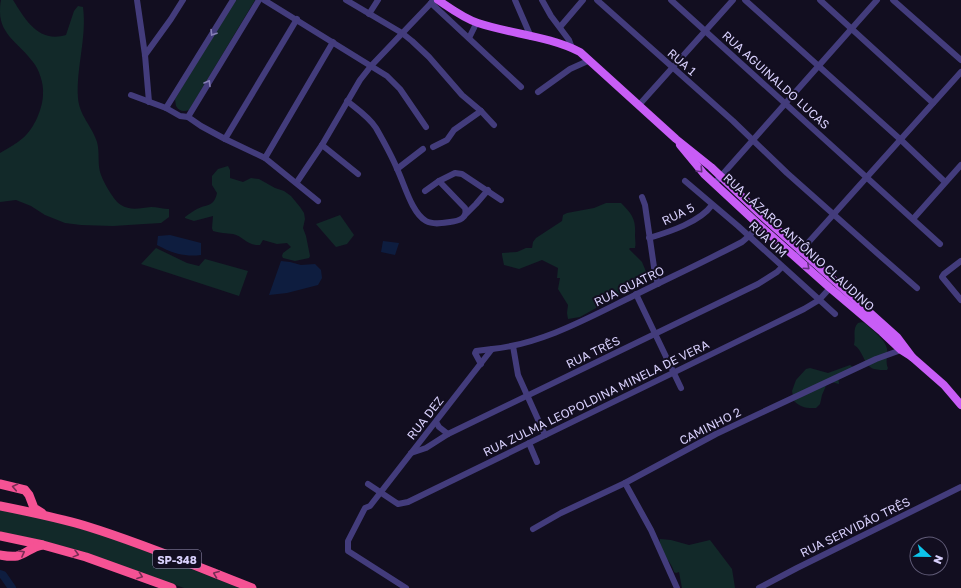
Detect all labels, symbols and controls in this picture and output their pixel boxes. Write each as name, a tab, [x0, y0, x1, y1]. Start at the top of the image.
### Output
street label: RUA AGUINALDO LUCAS	[719, 28, 833, 132]
one-way arrow	[210, 29, 217, 36]
street label: RUA 1	[665, 45, 700, 79]
one-way arrow	[204, 80, 211, 87]
one-way arrow	[696, 165, 703, 173]
street label: RUA LÁZARO ANTÔNIO CLAUDINO	[720, 170, 878, 314]
street label: RUA 5	[659, 200, 697, 228]
street label: RUA UM	[746, 218, 790, 260]
street label: RUA QUATRO	[591, 262, 667, 309]
one-way arrow	[802, 262, 809, 269]
street label: RUA TRÊS	[564, 332, 623, 371]
street label: RUA ZULMA LEOPOLDINA MINELA DE VERA	[481, 337, 711, 459]
street label: RUA DEZ	[404, 394, 446, 442]
street label: CAMINHO 2	[677, 404, 743, 448]
one-way arrow	[12, 483, 18, 492]
street label: RUA SERVIDÃO TRÊS	[797, 494, 913, 560]
north arrow	[909, 536, 949, 576]
one-way arrow	[72, 549, 79, 558]
one-way arrow	[18, 550, 25, 558]
road number: SP-348	[153, 550, 201, 568]
text: N	[931, 554, 946, 566]
one-way arrow	[212, 570, 219, 578]
one-way arrow	[136, 572, 143, 580]

